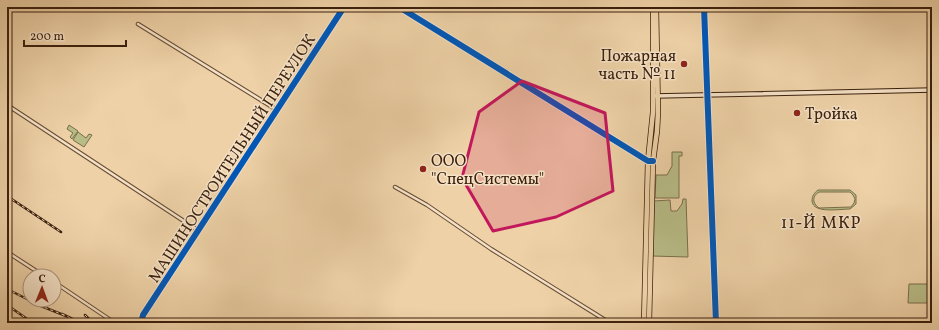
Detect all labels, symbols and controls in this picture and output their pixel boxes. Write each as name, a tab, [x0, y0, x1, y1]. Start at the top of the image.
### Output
scale bar	[24, 22, 126, 48]
text: 200 m	[30, 29, 64, 45]
street label: МАШИНОСТРОИТЕЛЬНЫЙ ПЕРЕУЛОК	[144, 30, 322, 288]
place label: Пожарная часть № 11	[598, 46, 676, 86]
marker: Пожарная часть № 11	[679, 59, 689, 69]
place label: Тройка	[805, 104, 858, 126]
marker: Тройка	[792, 108, 802, 118]
place label: ООО "СпецСистемы"	[431, 151, 544, 191]
marker: ООО "СпецСистемы"	[418, 164, 428, 174]
district label: 11-Й МКР	[781, 212, 861, 235]
north arrow	[22, 268, 62, 308]
text: С	[38, 272, 46, 287]

